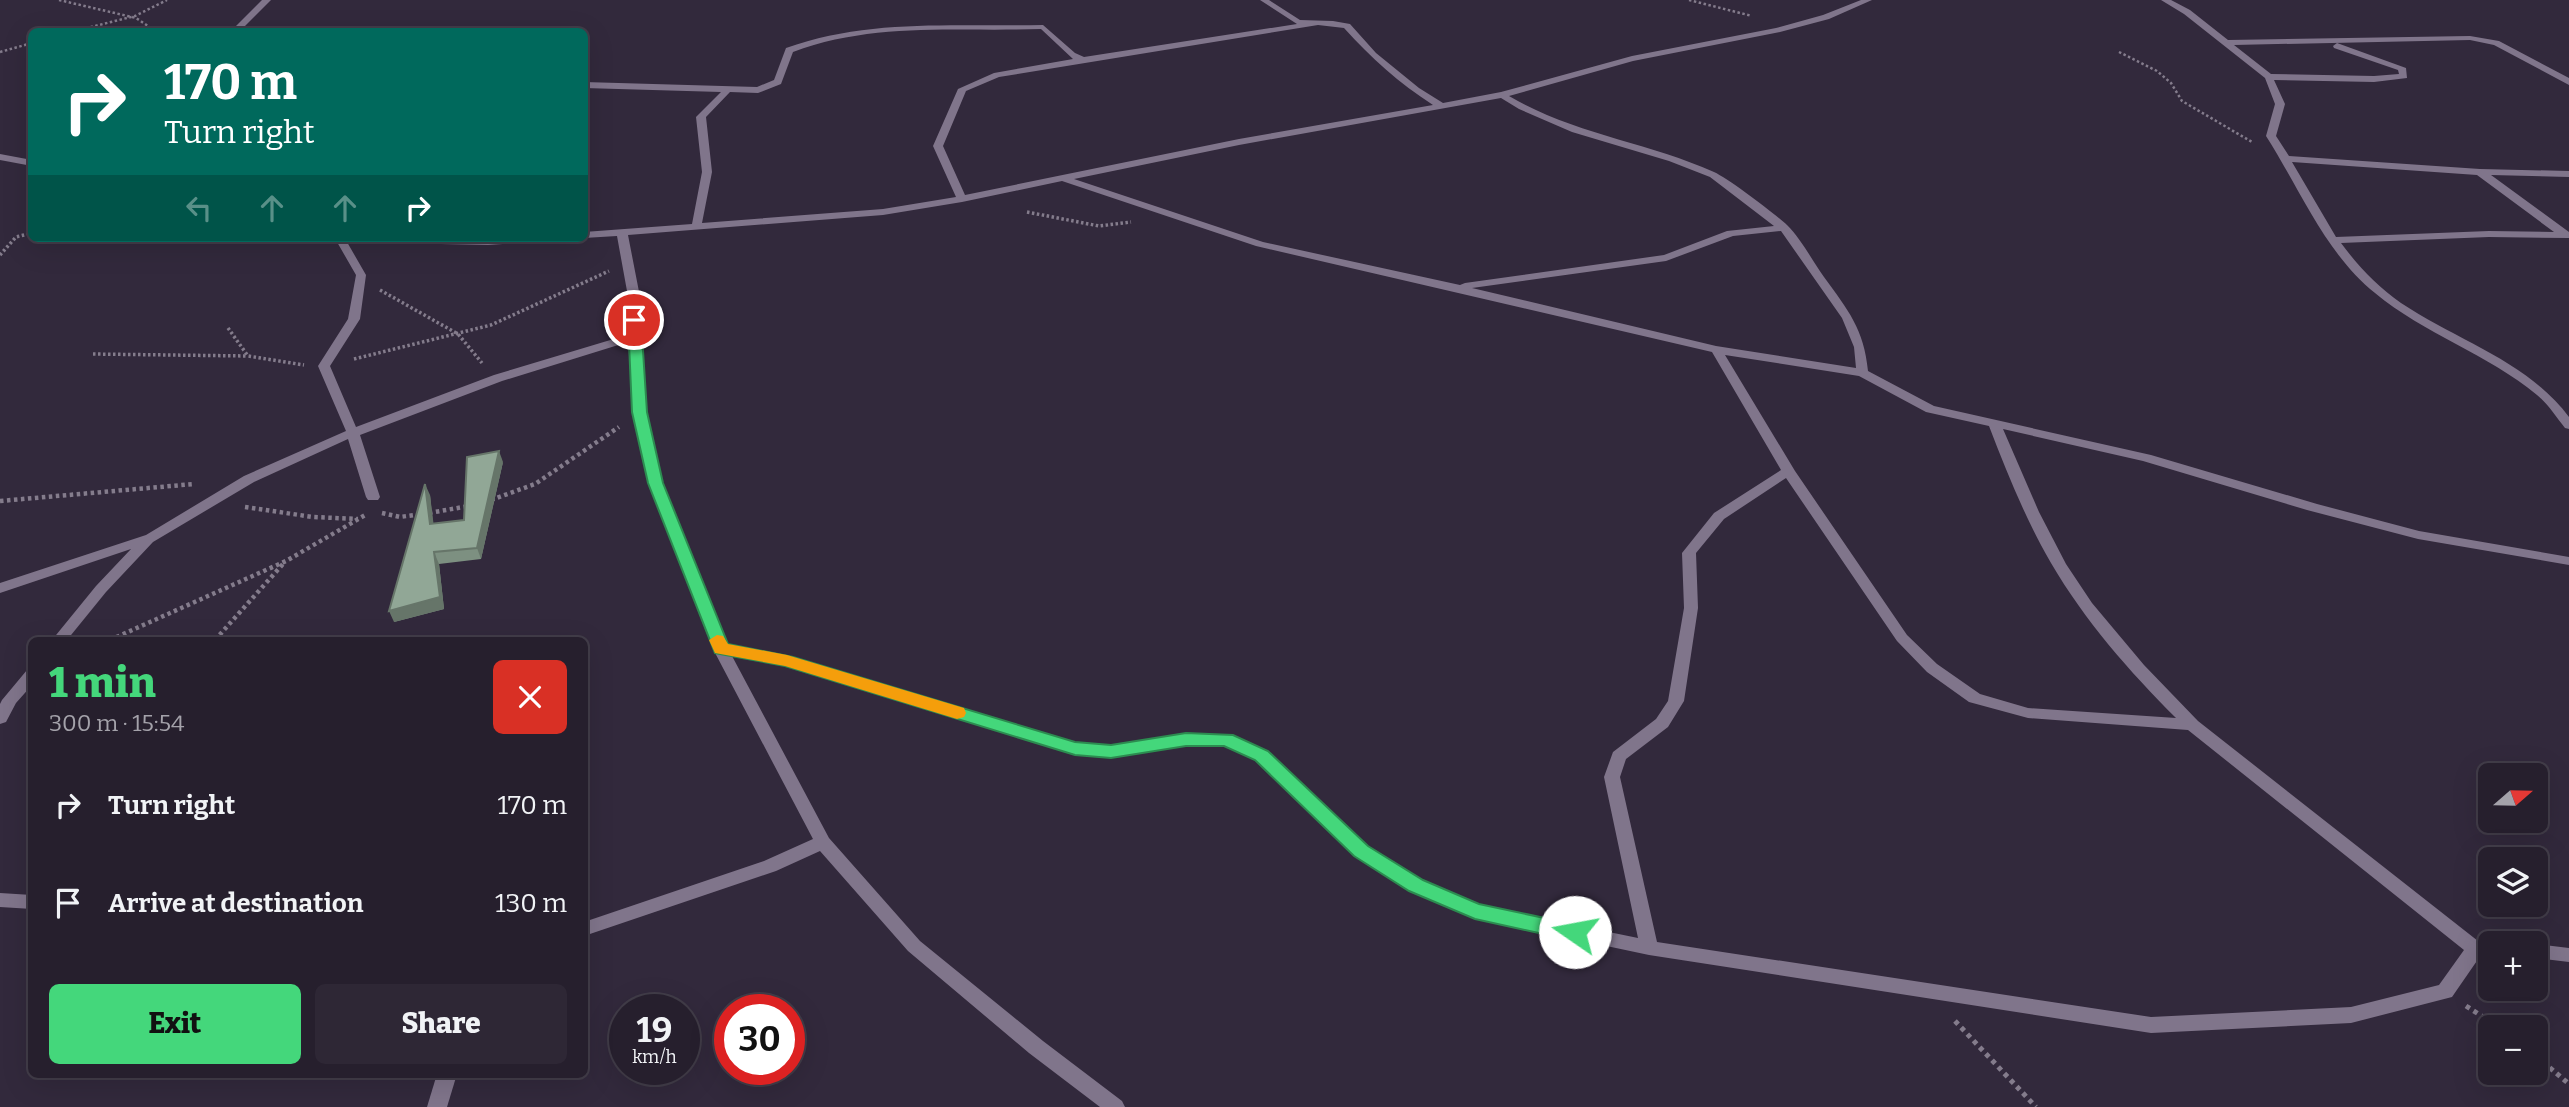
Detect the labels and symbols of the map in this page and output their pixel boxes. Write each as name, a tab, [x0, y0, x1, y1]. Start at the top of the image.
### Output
pin	[604, 290, 664, 350]
north arrow	[2478, 763, 2548, 833]
position arrow	[1538, 895, 1612, 969]
speed limit sign: 30	[714, 994, 805, 1085]

